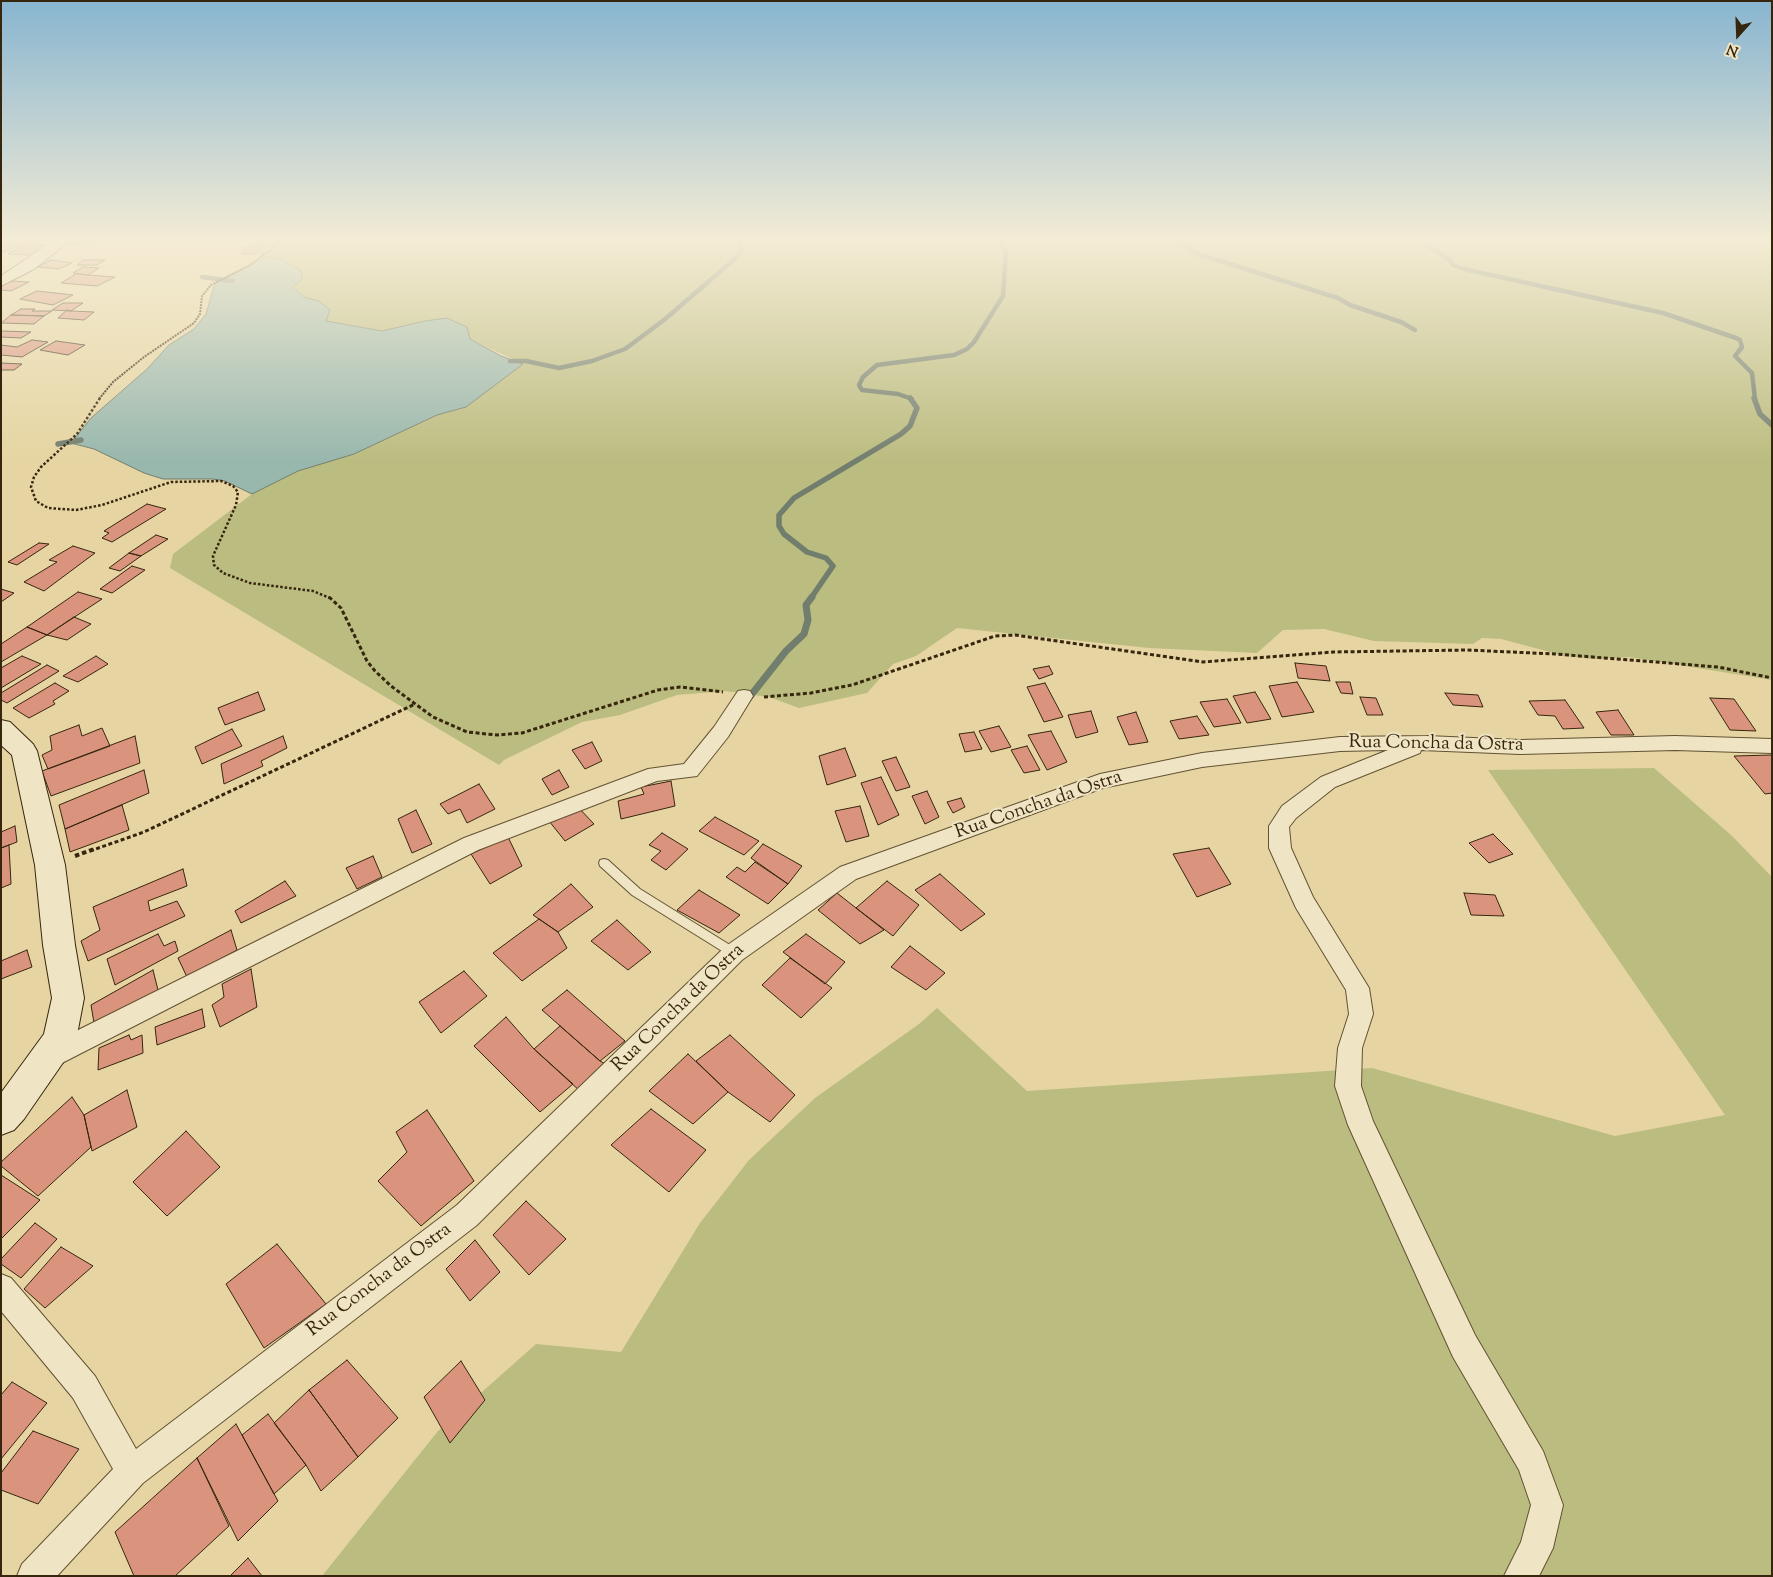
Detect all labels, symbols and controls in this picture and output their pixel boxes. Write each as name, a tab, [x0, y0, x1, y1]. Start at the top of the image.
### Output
north arrow	[1713, 10, 1763, 60]
text: N	[1724, 38, 1742, 60]
street label: Rua Concha da Ostra	[1348, 732, 1524, 758]
street label: Rua Concha da Ostra	[953, 767, 1125, 845]
street label: Rua Concha da Ostra	[608, 940, 750, 1078]
street label: Rua Concha da Ostra	[303, 1219, 457, 1343]

